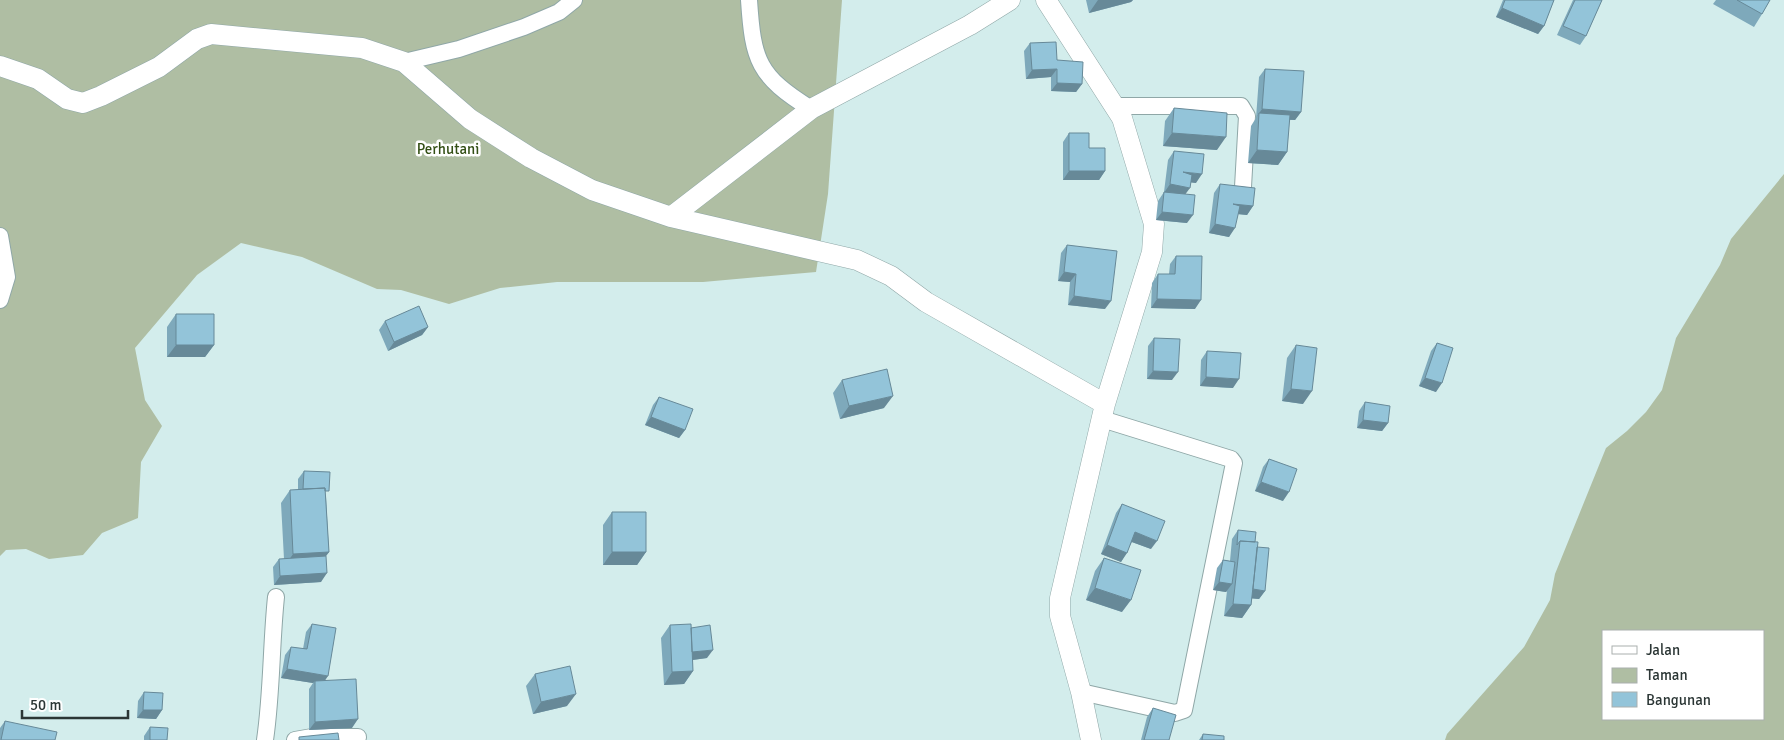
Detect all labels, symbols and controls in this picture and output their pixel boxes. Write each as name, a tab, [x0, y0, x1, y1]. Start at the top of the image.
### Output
park label: Perhutani	[417, 140, 479, 158]
legend	[1602, 630, 1764, 720]
text: Jalan	[1646, 641, 1680, 659]
text: Taman	[1646, 666, 1688, 684]
scale bar	[22, 688, 129, 720]
text: Bangunan	[1646, 691, 1711, 709]
text: 50 m	[30, 696, 61, 714]

